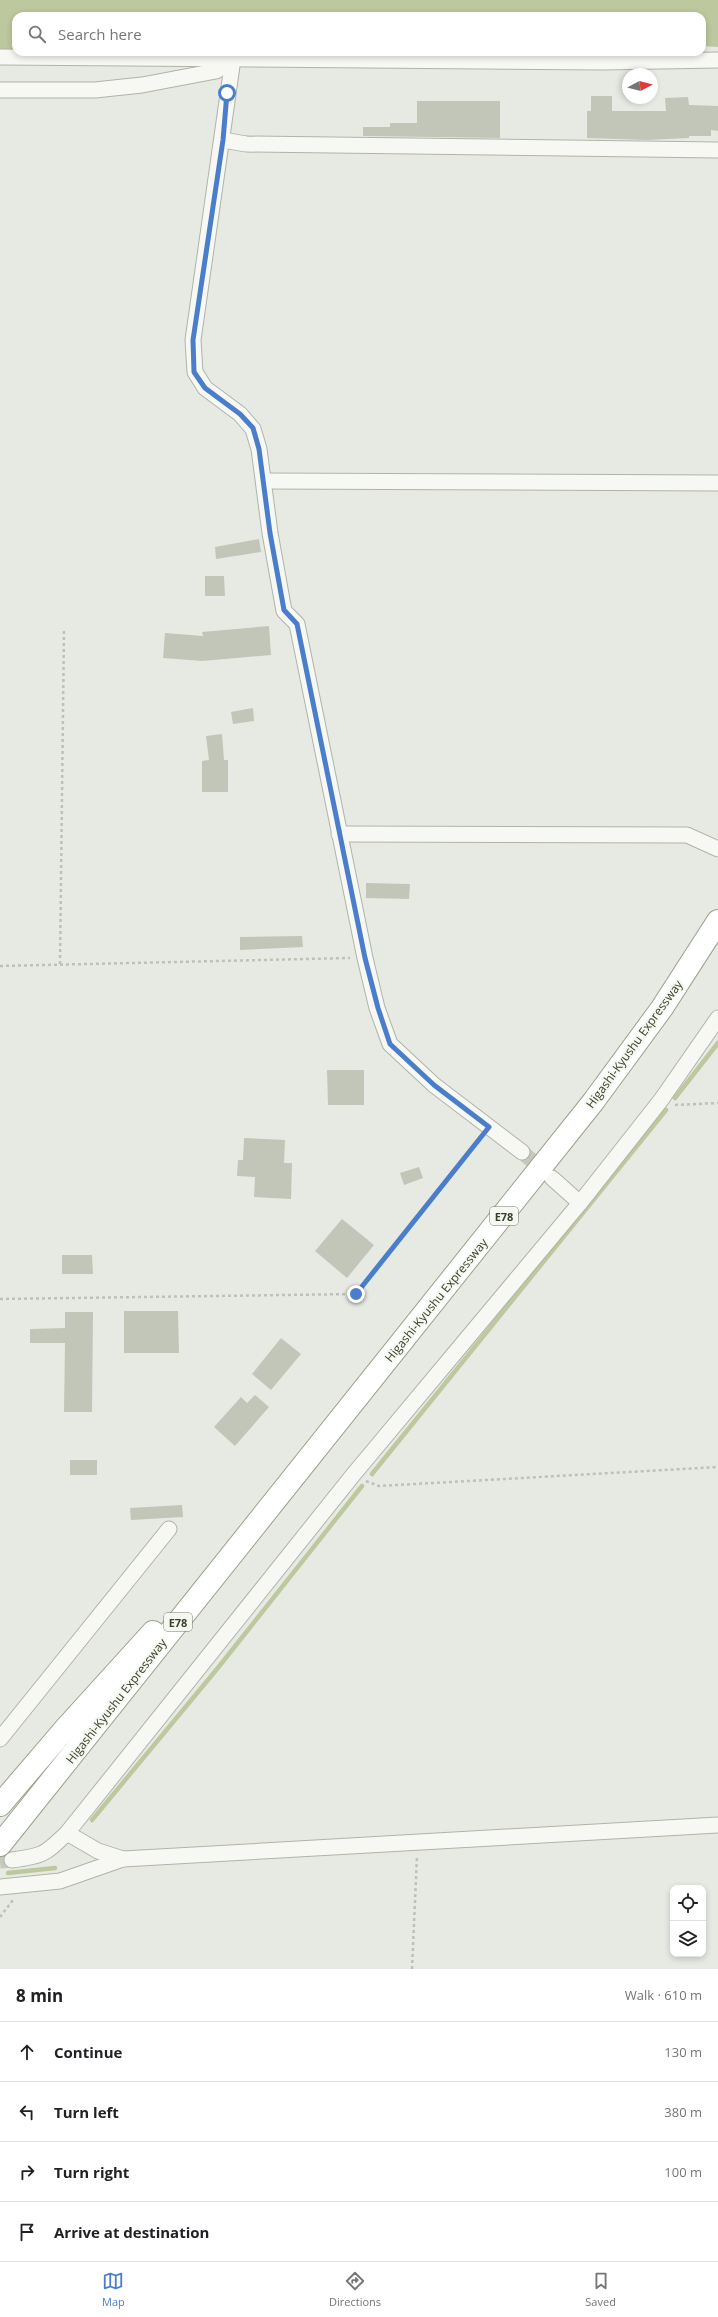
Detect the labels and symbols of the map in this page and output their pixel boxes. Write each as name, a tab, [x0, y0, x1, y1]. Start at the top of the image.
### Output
north arrow	[622, 68, 658, 104]
route start	[218, 84, 236, 102]
street label: Higashi-Kyushu Expressway	[582, 976, 687, 1112]
road number: E78	[490, 1207, 518, 1225]
street label: Higashi-Kyushu Expressway	[381, 1234, 492, 1365]
route end	[347, 1285, 365, 1303]
road number: E78	[164, 1613, 192, 1631]
street label: Higashi-Kyushu Expressway	[62, 1634, 171, 1767]

